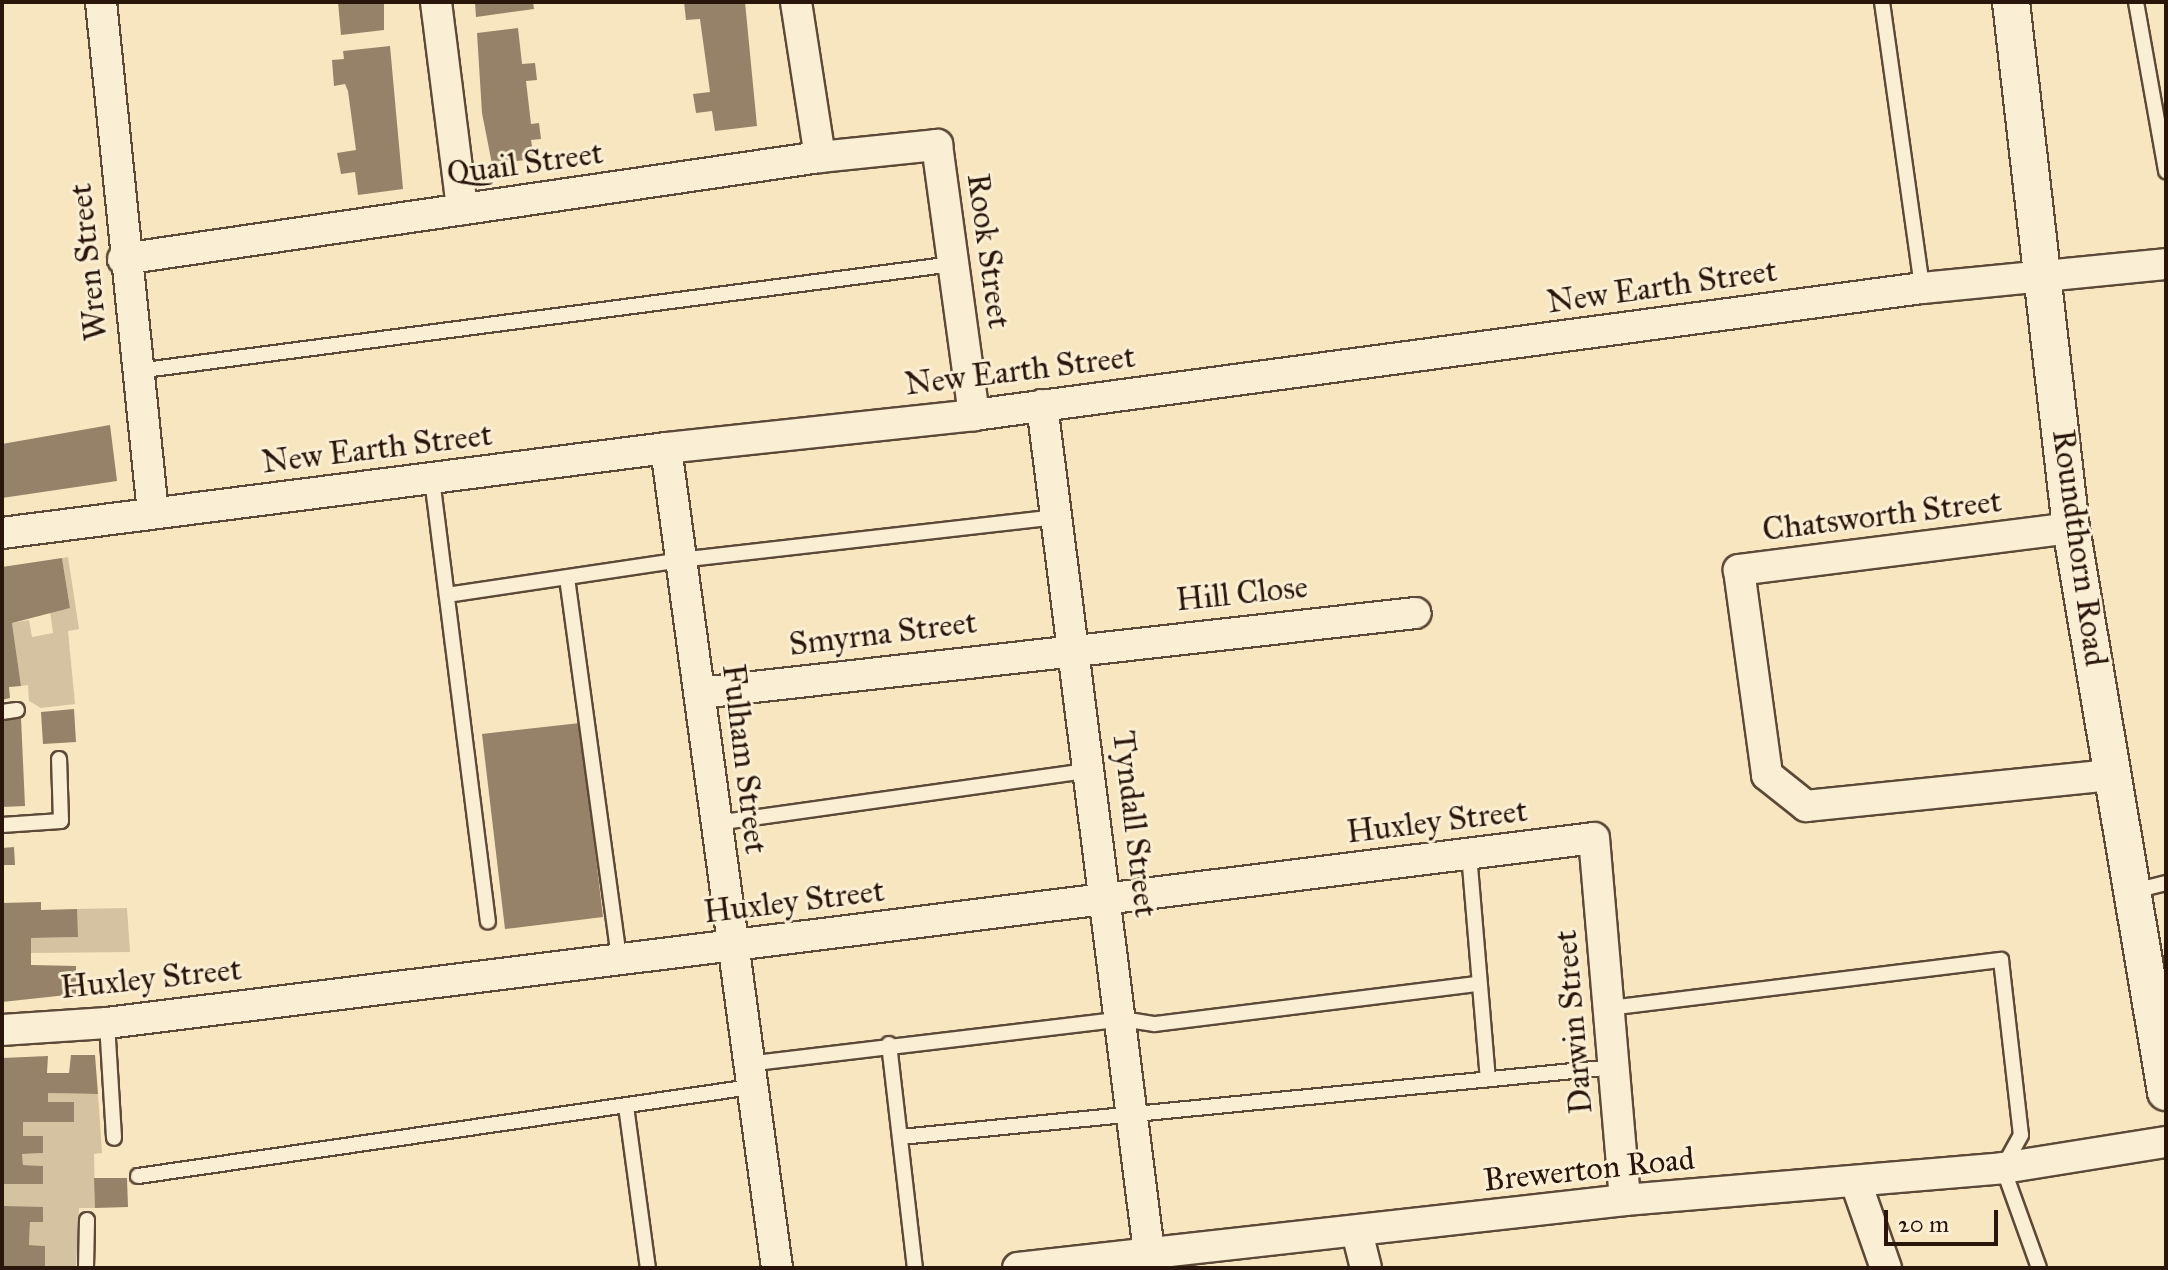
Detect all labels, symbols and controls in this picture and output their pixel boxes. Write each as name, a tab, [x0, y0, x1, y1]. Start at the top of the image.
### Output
street label: Quail Street	[445, 134, 605, 194]
street label: Rook Street	[958, 171, 1018, 331]
street label: Wren Street	[62, 181, 116, 343]
street label: New Earth Street	[1545, 252, 1779, 322]
street label: New Earth Street	[903, 338, 1137, 404]
street label: New Earth Street	[260, 416, 494, 482]
street label: Roundthorn Road	[2043, 427, 2115, 669]
street label: Chatsworth Street	[1760, 482, 2004, 550]
street label: Hill Close	[1174, 568, 1310, 620]
street label: Smyrna Street	[787, 603, 979, 665]
street label: Fulham Street	[713, 662, 775, 856]
street label: Tyndall Street	[1104, 729, 1164, 919]
street label: Huxley Street	[1344, 792, 1530, 852]
street label: Huxley Street	[701, 872, 887, 932]
street label: Darwin Street	[1547, 928, 1601, 1116]
street label: Huxley Street	[59, 950, 243, 1008]
street label: Brewerton Road	[1481, 1140, 1697, 1200]
scale bar	[1888, 1194, 2002, 1244]
text: 20 m	[1898, 1209, 1949, 1239]

